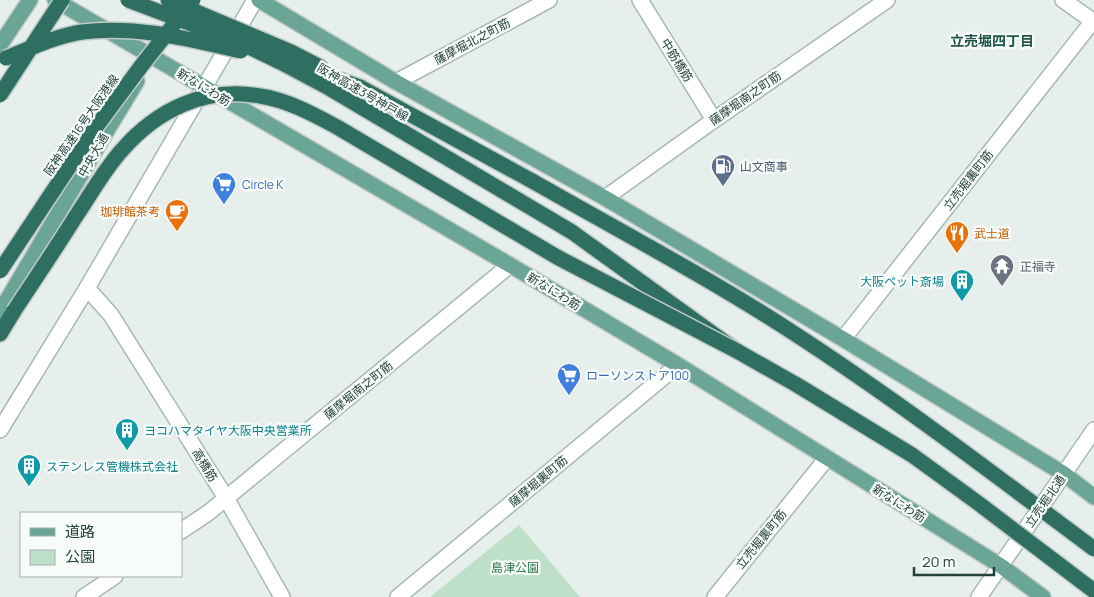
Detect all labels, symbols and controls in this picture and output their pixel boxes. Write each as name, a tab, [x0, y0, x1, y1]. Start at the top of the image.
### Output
street label: 薩摩堀北之町筋	[431, 14, 513, 68]
district label: 立売堀四丁目	[950, 31, 1034, 50]
street label: 中筋橋筋	[657, 35, 697, 85]
street label: 阪神高速3号神戸線	[314, 59, 412, 125]
street label: 新なにわ筋	[174, 64, 234, 110]
street label: 薩摩堀南之町筋	[706, 67, 784, 129]
street label: 阪神高速16号大阪港線	[40, 71, 122, 179]
street label: 中央大通	[74, 130, 112, 180]
street label: 立売堀裏町筋	[939, 146, 997, 214]
fuel station icon: 山文商事	[710, 153, 736, 187]
place label: 山文商事	[740, 158, 788, 175]
supermarket icon: Circle K	[211, 171, 237, 205]
place label: Circle K	[242, 176, 284, 193]
cafe icon: 珈琲館茶考	[164, 198, 190, 232]
place label: 珈琲館茶考	[100, 203, 160, 220]
restaurant icon: 武士道	[944, 220, 970, 254]
place label: 武士道	[974, 225, 1010, 242]
temple icon: 正福寺	[989, 253, 1015, 287]
place label: 正福寺	[1020, 258, 1056, 275]
street label: 新なにわ筋	[524, 268, 584, 314]
building icon: 大阪ペット斎場	[949, 268, 975, 302]
place label: 大阪ペット斎場	[860, 273, 944, 290]
street label: 薩摩堀南之町筋	[320, 357, 396, 423]
supermarket icon: ローソンストア100	[556, 362, 582, 396]
place label: ローソンストア100	[586, 367, 689, 384]
building icon: ヨコハマタイヤ大阪中央営業所	[114, 417, 140, 451]
place label: ヨコハマタイヤ大阪中央営業所	[144, 422, 312, 439]
street label: 高橋筋	[188, 445, 222, 485]
street label: 薩摩堀裏町筋	[505, 451, 571, 511]
building icon: ステンレス管機株式会社	[16, 453, 42, 487]
place label: ステンレス管機株式会社	[46, 458, 178, 475]
street label: 立売堀北通	[1021, 472, 1069, 530]
street label: 新なにわ筋	[869, 480, 929, 526]
street label: 立売堀裏町筋	[732, 506, 790, 572]
legend	[20, 512, 182, 577]
text: 道路	[65, 521, 95, 542]
scale bar	[914, 544, 994, 576]
text: 公園	[65, 546, 95, 567]
text: 20 m	[922, 551, 955, 572]
park label: 島津公園	[491, 559, 539, 576]

